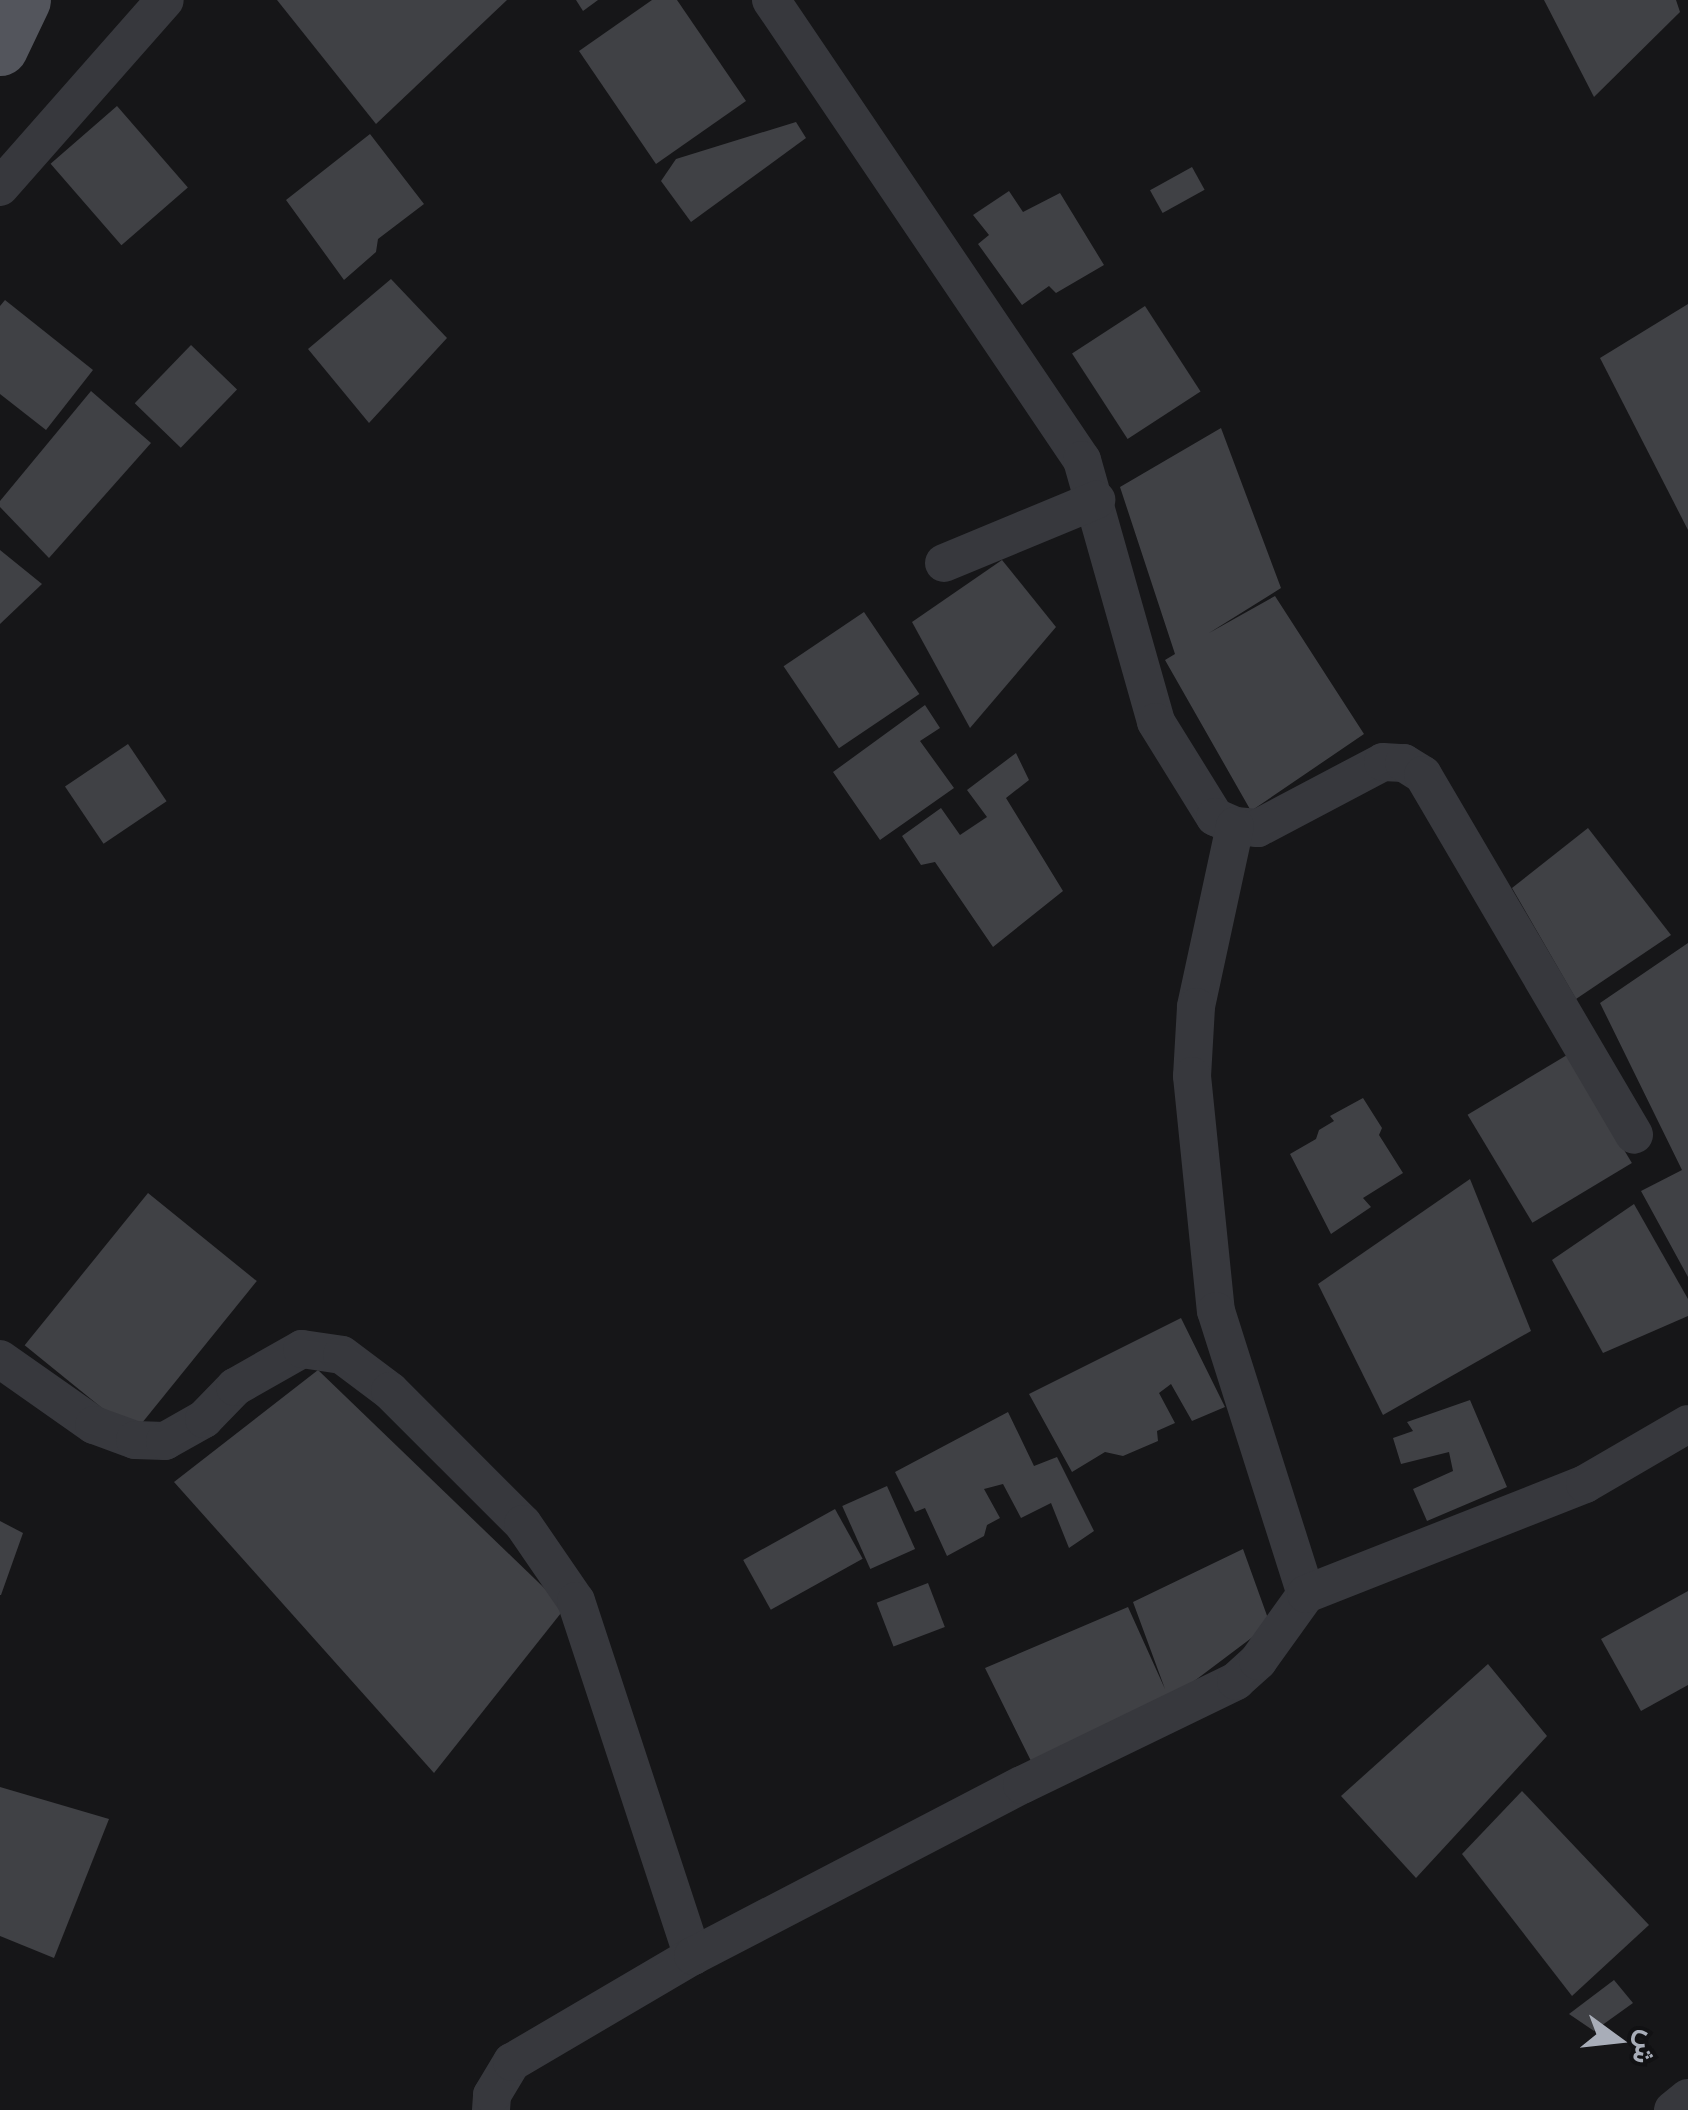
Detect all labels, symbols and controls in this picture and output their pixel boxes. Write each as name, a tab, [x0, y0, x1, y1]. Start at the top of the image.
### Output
north arrow	[1568, 1990, 1668, 2090]
text: ش	[1626, 2027, 1668, 2068]

